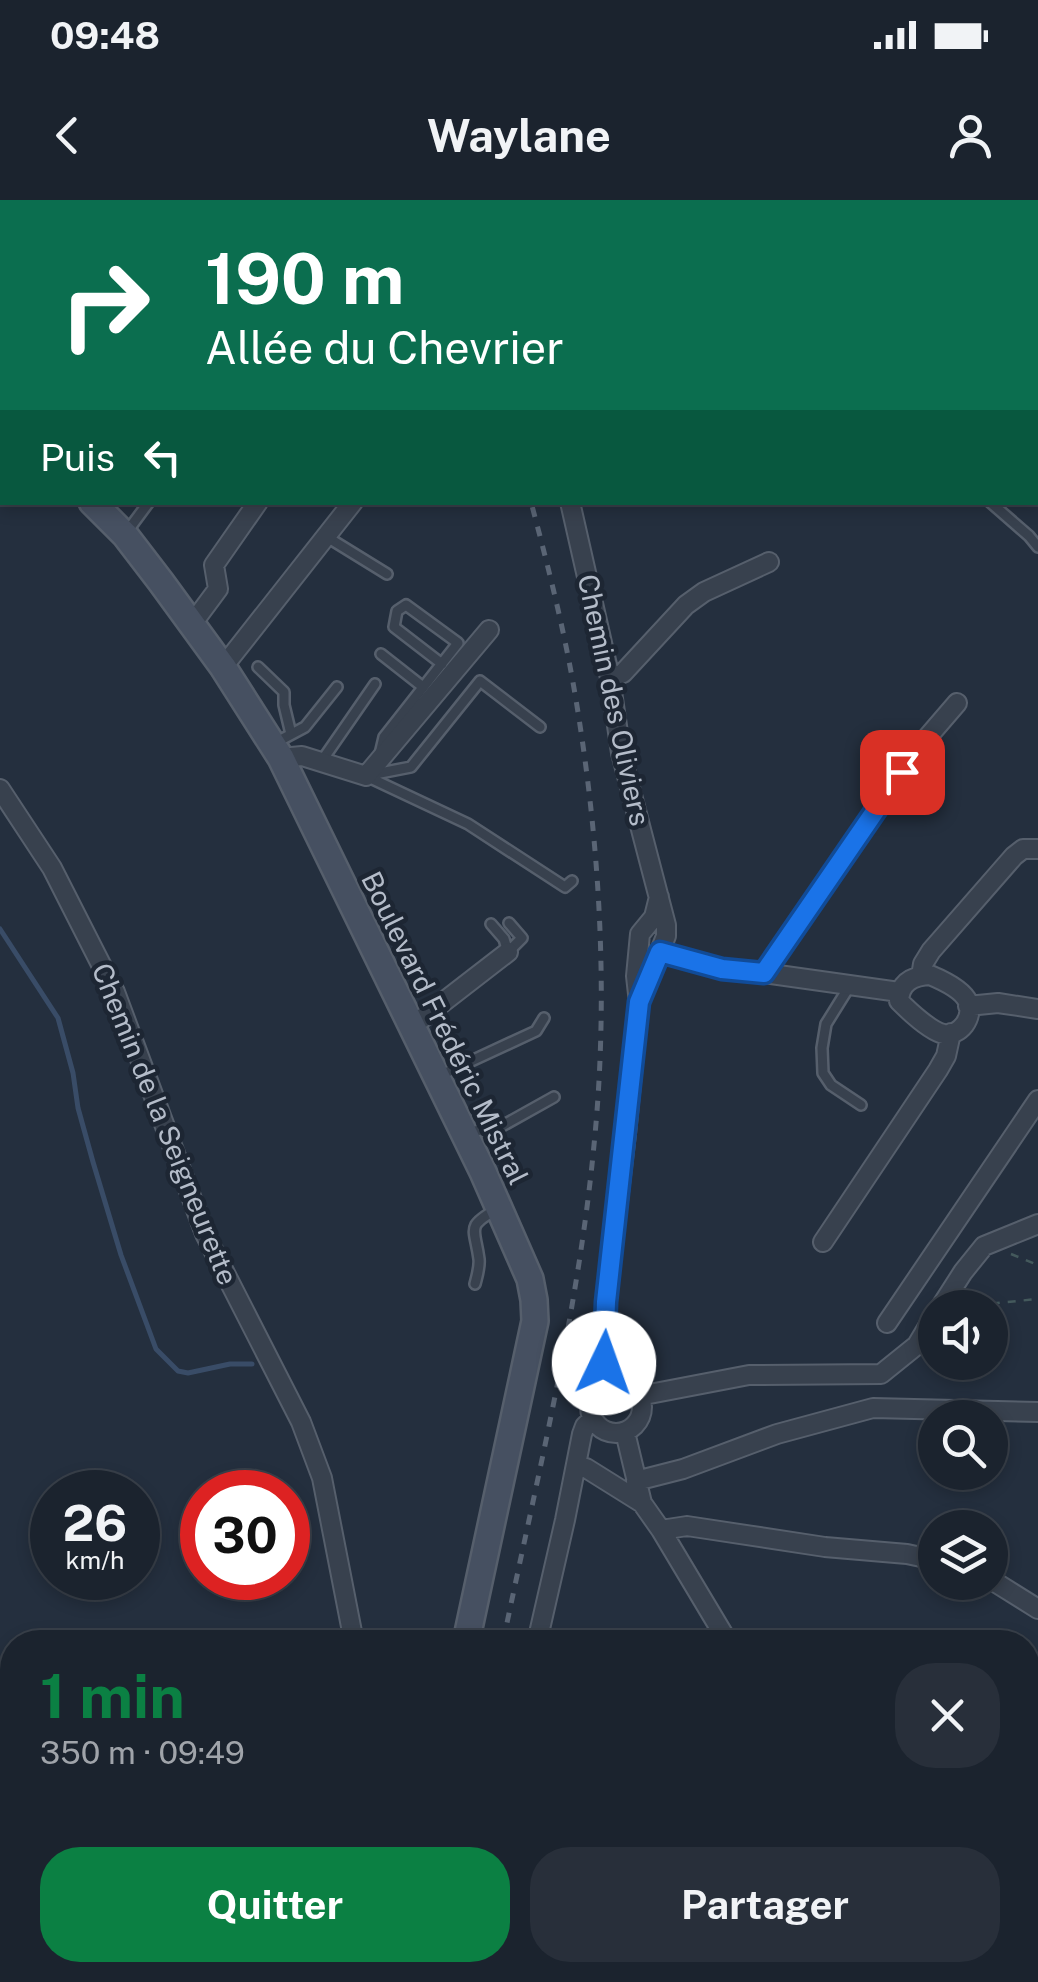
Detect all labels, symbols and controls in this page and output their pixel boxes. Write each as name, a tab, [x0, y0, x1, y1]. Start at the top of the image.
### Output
text: 09:48	[50, 13, 160, 58]
icon: back	[40, 108, 95, 163]
icon: person	[943, 108, 998, 163]
text: Waylane	[427, 109, 611, 162]
text: 190 m	[205, 237, 404, 320]
icon: right	[40, 240, 170, 370]
text: Allée du Chevrier	[205, 321, 564, 374]
icon: left	[135, 430, 190, 485]
text: Puis	[40, 435, 115, 480]
street label: Chemin des Oliviers	[572, 571, 657, 829]
pin	[860, 730, 945, 815]
icon: arrive	[875, 745, 930, 800]
street label: Boulevard Frédéric Mistral	[355, 866, 536, 1190]
street label: Chemin de la Seigneurette	[86, 958, 245, 1290]
map controls	[918, 1290, 1008, 1600]
button: sound	[918, 1290, 1008, 1380]
position arrow	[552, 1311, 656, 1415]
button: search	[918, 1400, 1008, 1490]
speed limit sign: 30	[180, 1470, 310, 1600]
text: 26	[63, 1493, 127, 1552]
button: layers	[918, 1510, 1008, 1600]
text: km/h	[66, 1545, 124, 1575]
text: 1 min	[40, 1661, 185, 1732]
button: close	[895, 1663, 1000, 1768]
text: 350 m · 09:49	[40, 1734, 245, 1771]
button: Quitter	[40, 1847, 510, 1962]
button: Partager	[530, 1847, 1000, 1962]

